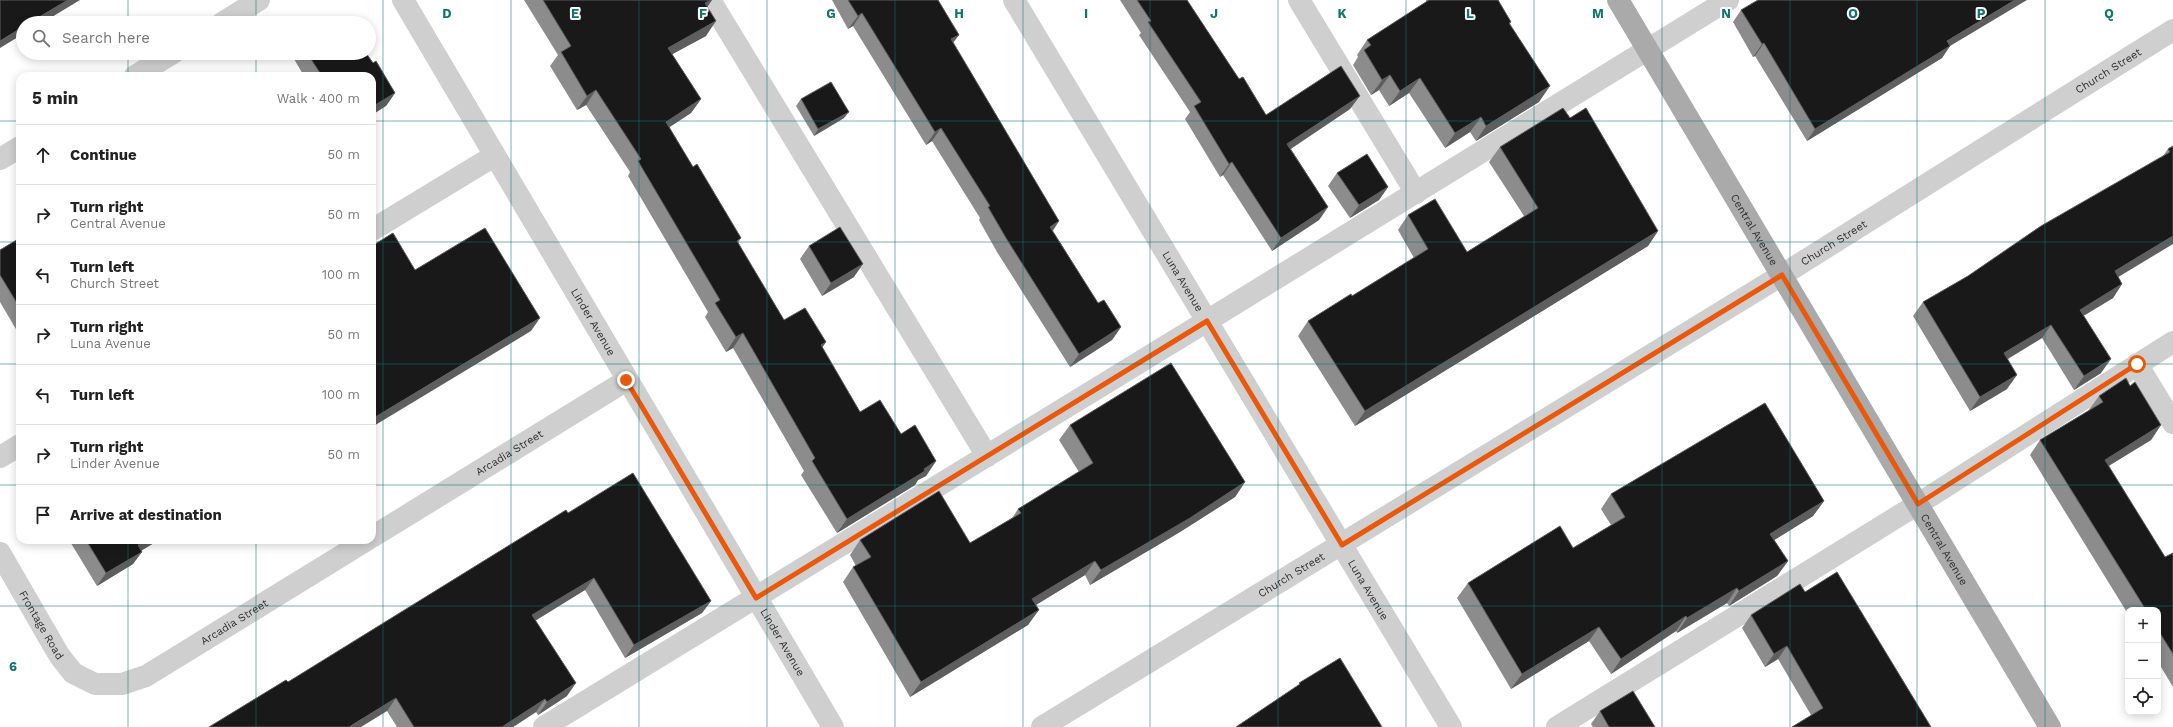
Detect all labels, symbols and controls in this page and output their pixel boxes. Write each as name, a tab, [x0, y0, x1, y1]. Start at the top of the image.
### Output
text: D	[442, 6, 452, 21]
text: E	[571, 6, 579, 21]
text: F	[699, 6, 707, 21]
text: G	[826, 6, 836, 21]
text: H	[954, 6, 964, 21]
text: I	[1084, 6, 1088, 21]
text: J	[1210, 6, 1218, 21]
text: K	[1337, 6, 1347, 21]
text: L	[1466, 6, 1474, 21]
text: M	[1592, 6, 1604, 21]
text: N	[1721, 6, 1731, 21]
text: O	[1848, 6, 1858, 21]
text: P	[1977, 6, 1986, 21]
text: Q	[2104, 6, 2114, 21]
search box	[16, 16, 376, 60]
icon: search	[30, 27, 52, 49]
text: Search here	[62, 29, 150, 47]
street label: Church Street	[2073, 45, 2144, 97]
text: 5 min	[32, 88, 78, 108]
text: Walk · 400 m	[277, 91, 360, 106]
icon: ahead	[32, 144, 54, 166]
text: Continue	[70, 146, 137, 164]
text: 50 m	[328, 147, 360, 162]
street label: Central Avenue	[1728, 192, 1780, 268]
text: Turn right	[70, 198, 143, 216]
icon: right	[32, 204, 54, 226]
text: 50 m	[328, 207, 360, 222]
text: Central Avenue	[70, 216, 166, 231]
street label: Church Street	[1798, 217, 1870, 269]
street label: Luna Avenue	[1159, 249, 1206, 314]
text: Turn left	[70, 258, 134, 276]
icon: left	[32, 264, 54, 286]
text: 100 m	[322, 267, 360, 282]
text: Church Street	[70, 276, 159, 291]
street label: Linder Avenue	[568, 286, 618, 358]
text: Turn right	[70, 318, 143, 336]
icon: right	[32, 324, 54, 346]
text: 50 m	[328, 327, 360, 342]
text: Luna Avenue	[70, 336, 151, 351]
route start	[2128, 355, 2146, 373]
route end	[617, 371, 635, 389]
icon: left	[32, 384, 54, 406]
text: Turn left	[70, 386, 134, 404]
text: 100 m	[322, 387, 360, 402]
street label: Arcadia Street	[473, 427, 546, 479]
text: Turn right	[70, 438, 143, 456]
icon: right	[32, 444, 54, 466]
text: 50 m	[328, 447, 360, 462]
text: Linder Avenue	[70, 456, 160, 471]
icon: arrive	[32, 504, 54, 526]
text: Arrive at destination	[70, 506, 222, 524]
street label: Central Avenue	[1918, 511, 1970, 588]
street label: Church Street	[1256, 550, 1327, 600]
street label: Luna Avenue	[1345, 557, 1391, 623]
street label: Frontage Road	[16, 588, 66, 662]
street label: Arcadia Street	[198, 596, 271, 648]
street label: Linder Avenue	[757, 606, 807, 678]
map controls	[2125, 607, 2161, 715]
button: +	[2125, 607, 2161, 643]
button: −	[2125, 643, 2161, 679]
text: 6	[9, 659, 17, 674]
button: locate	[2125, 679, 2161, 715]

